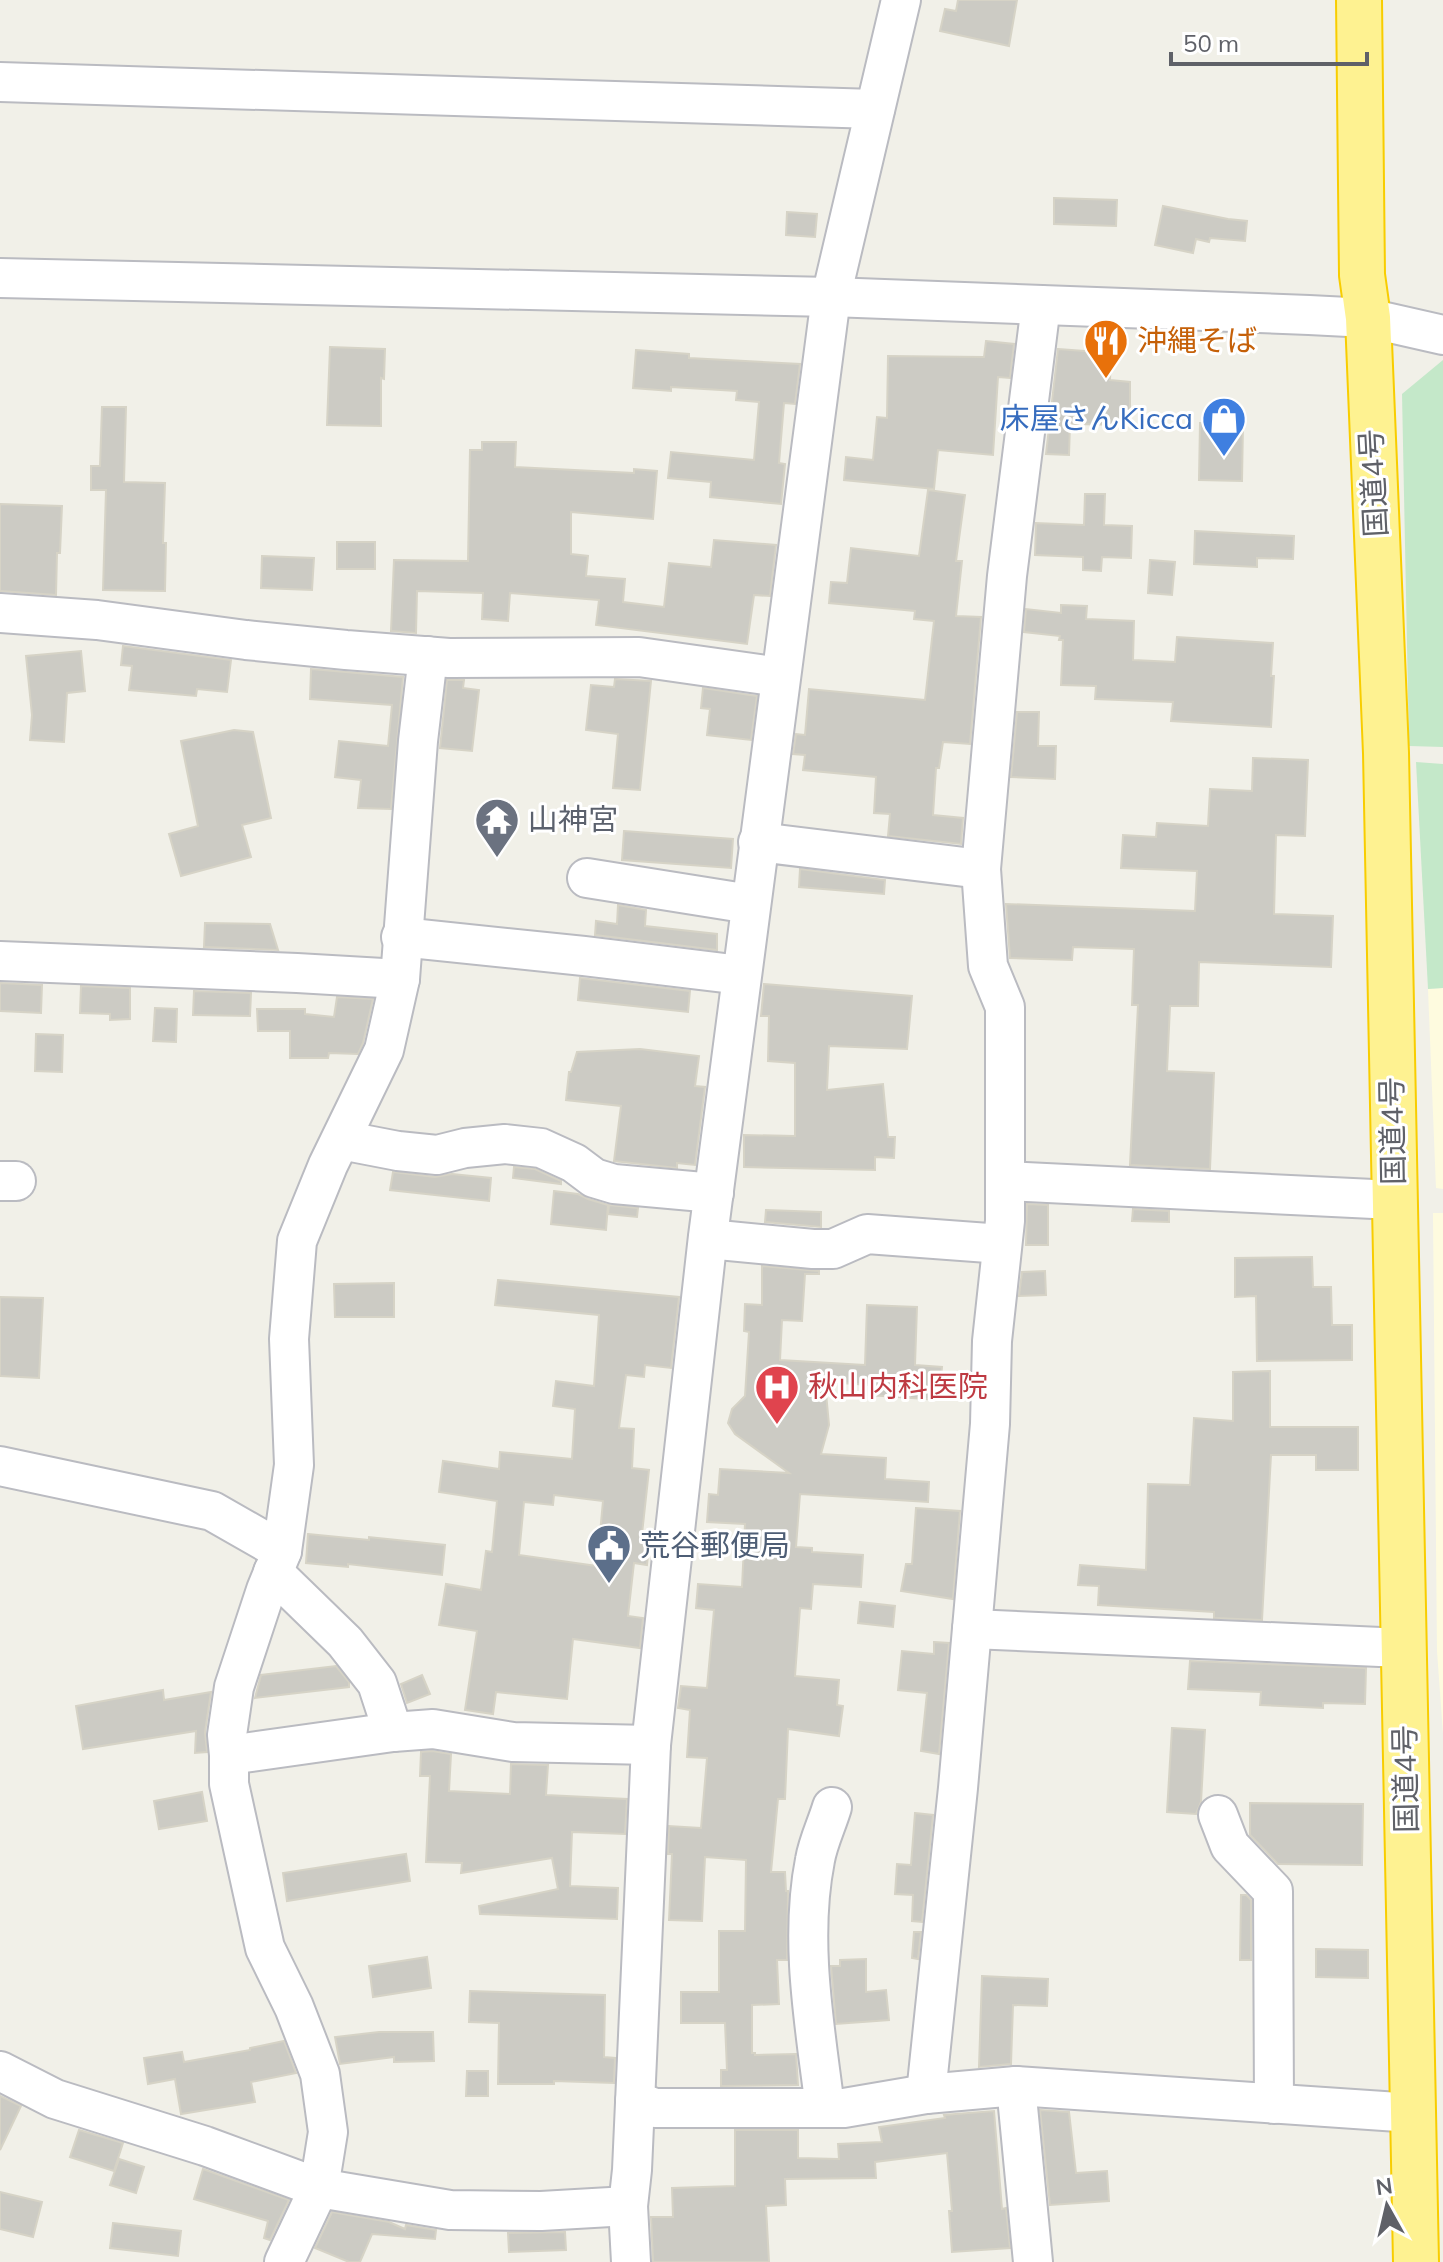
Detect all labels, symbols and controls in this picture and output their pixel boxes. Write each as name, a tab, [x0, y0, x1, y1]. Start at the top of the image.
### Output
scale bar	[1171, 16, 1367, 66]
text: 50 m	[1183, 28, 1239, 58]
restaurant icon: 沖縄そば	[1082, 317, 1130, 380]
place label: 沖縄そば	[1137, 321, 1257, 359]
shop icon: 床屋さんKicca	[1200, 395, 1248, 458]
place label: 床屋さんKicca	[1000, 399, 1193, 437]
street label: 国道4号	[1351, 428, 1395, 538]
temple icon: 山神宮	[473, 796, 521, 859]
place label: 山神宮	[528, 800, 618, 838]
street label: 国道4号	[1372, 1077, 1412, 1185]
hospital icon: 秋山内科医院	[753, 1363, 801, 1426]
place label: 秋山内科医院	[808, 1367, 988, 1405]
public building icon: 荒谷郵便局	[585, 1522, 633, 1585]
place label: 荒谷郵便局	[640, 1526, 790, 1564]
street label: 国道4号	[1385, 1725, 1425, 1833]
north arrow	[1347, 2166, 1427, 2246]
text: N	[1374, 2171, 1394, 2201]

